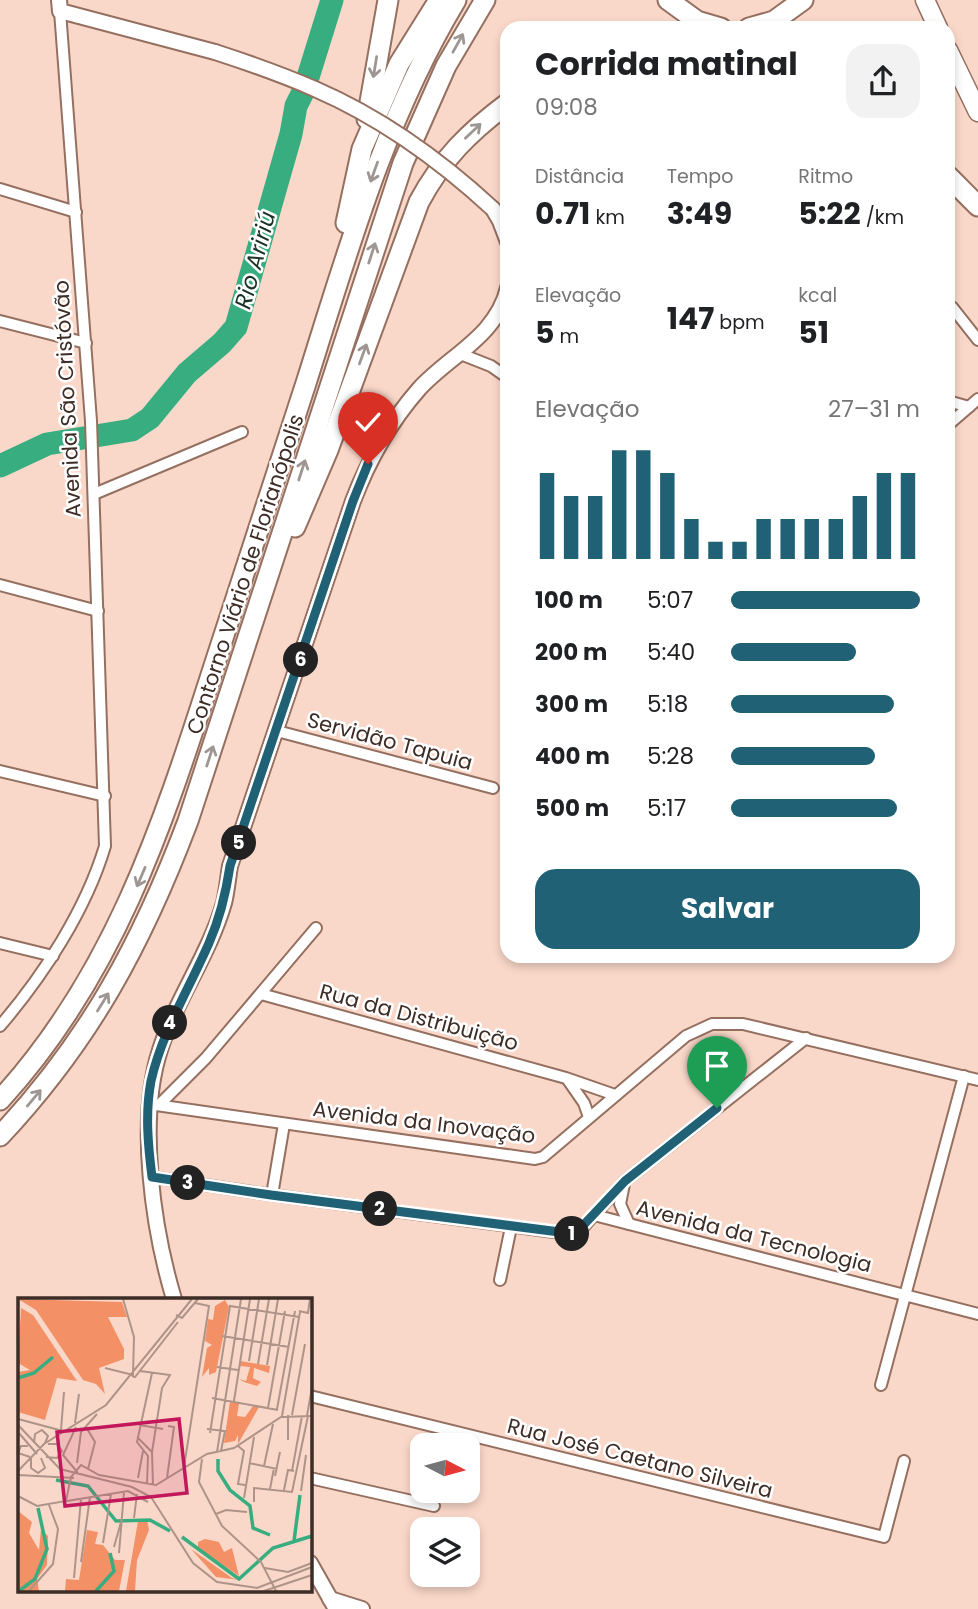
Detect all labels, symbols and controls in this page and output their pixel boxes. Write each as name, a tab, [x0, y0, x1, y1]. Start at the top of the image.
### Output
one-way arrow	[451, 34, 465, 54]
text: Corrida matinal	[535, 41, 798, 86]
button: share	[846, 44, 920, 118]
one-way arrow	[368, 55, 381, 78]
text: 09:08	[535, 91, 598, 123]
one-way arrow	[464, 122, 481, 139]
one-way arrow	[367, 161, 380, 183]
text: Distância	[535, 163, 624, 190]
text: Tempo	[667, 163, 733, 190]
text: Ritmo	[798, 163, 853, 190]
text: 0.71	[535, 192, 590, 235]
text: 3:49	[667, 192, 732, 235]
text: 5:22	[798, 192, 861, 235]
text: km	[590, 204, 625, 231]
text: /km	[861, 204, 904, 231]
water label: Rio Aririú	[227, 208, 283, 312]
one-way arrow	[367, 243, 379, 265]
street label: Avenida São Cristóvão	[46, 279, 88, 519]
text: Elevação	[535, 282, 621, 309]
text: kcal	[798, 282, 837, 309]
text: 147	[667, 297, 714, 340]
text: bpm	[714, 309, 765, 336]
text: 5	[535, 311, 555, 354]
text: 51	[798, 311, 829, 354]
text: m	[555, 323, 579, 350]
one-way arrow	[358, 343, 371, 365]
pin	[338, 392, 398, 464]
text: Elevação	[535, 393, 639, 425]
text: 27–31 m	[828, 393, 920, 425]
icon: check	[349, 403, 387, 441]
street label: Contorno Viário de Florianópolis	[179, 410, 311, 738]
one-way arrow	[297, 459, 310, 481]
text: 100 m	[535, 584, 603, 616]
text: 5:07	[647, 584, 693, 616]
text: 200 m	[535, 636, 607, 668]
text: 5:40	[647, 636, 695, 668]
pin: 6	[284, 642, 318, 678]
text: 6	[294, 646, 307, 673]
text: 300 m	[535, 688, 608, 720]
text: 5:18	[647, 688, 688, 720]
street label: Servidão Tapuia	[304, 705, 476, 777]
text: 400 m	[535, 740, 610, 772]
text: 5:28	[647, 740, 694, 772]
one-way arrow	[205, 746, 217, 768]
text: 500 m	[535, 792, 609, 824]
text: 5:17	[647, 792, 686, 824]
pin: 5	[222, 826, 256, 860]
text: 5	[232, 829, 245, 856]
one-way arrow	[134, 865, 147, 887]
button: Salvar	[535, 869, 920, 949]
street label: Rua da Distribuição	[316, 976, 522, 1058]
one-way arrow	[97, 993, 111, 1013]
pin: 4	[152, 1006, 188, 1040]
text: 4	[163, 1009, 176, 1036]
pin	[687, 1036, 747, 1108]
icon: arrive	[698, 1047, 736, 1085]
one-way arrow	[26, 1090, 42, 1108]
street label: Avenida da Inovação	[311, 1094, 537, 1150]
pin: 3	[170, 1166, 206, 1200]
text: 3	[182, 1169, 193, 1196]
pin: 2	[362, 1192, 398, 1226]
street label: Avenida da Tecnologia	[633, 1193, 875, 1279]
text: 2	[374, 1195, 385, 1222]
pin: 1	[554, 1216, 590, 1252]
text: 1	[568, 1220, 575, 1247]
inset map	[18, 1298, 312, 1592]
street label: Rua José Caetano Silveira	[504, 1411, 776, 1505]
north arrow	[410, 1433, 480, 1503]
map controls	[410, 1433, 480, 1587]
button: layers	[410, 1517, 480, 1587]

